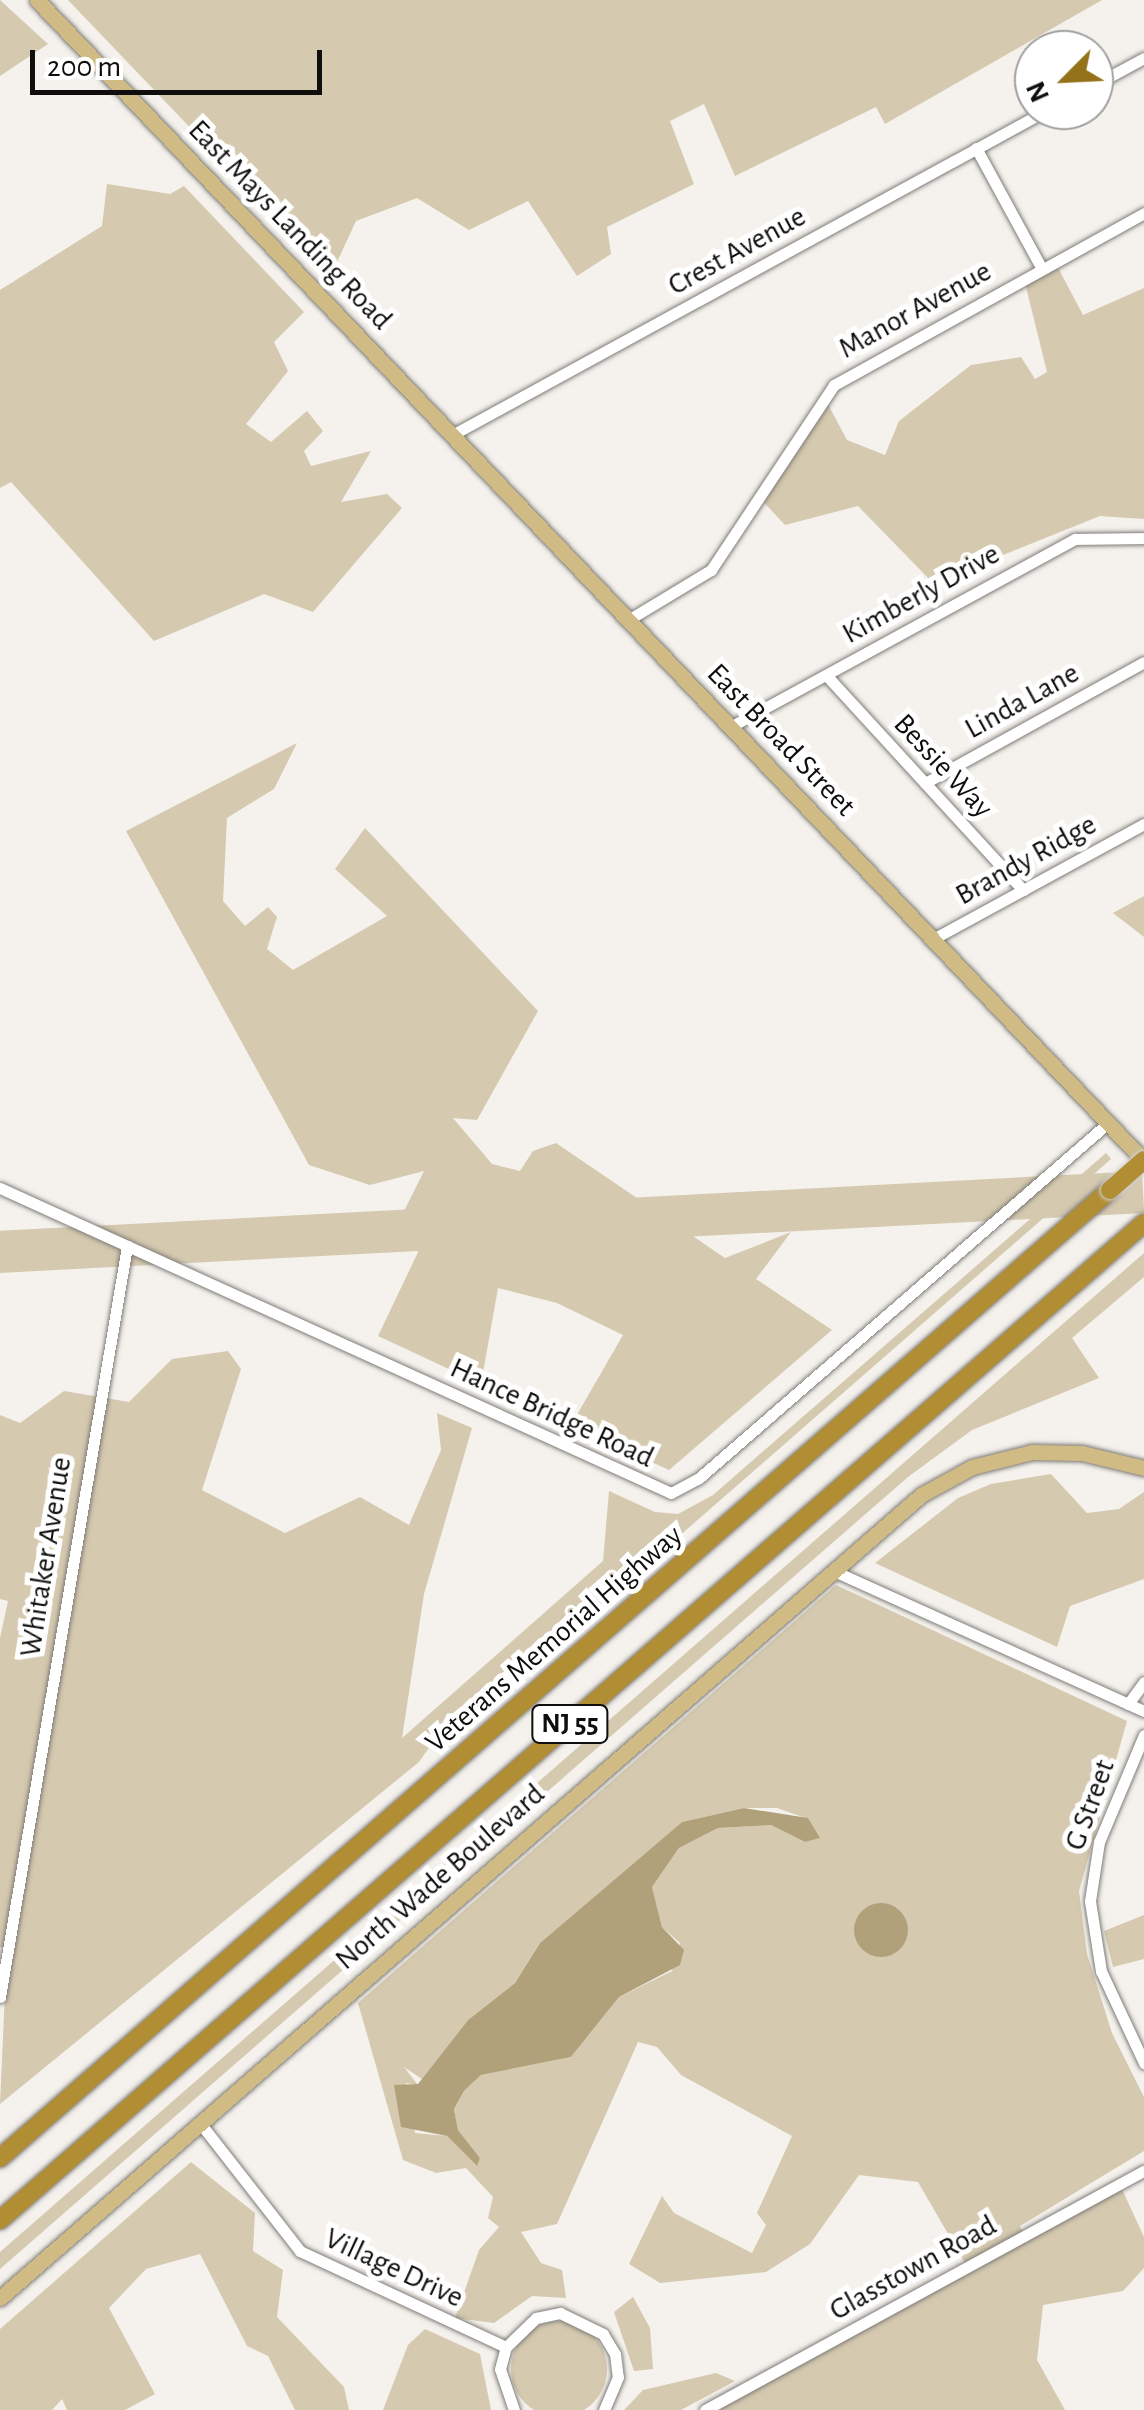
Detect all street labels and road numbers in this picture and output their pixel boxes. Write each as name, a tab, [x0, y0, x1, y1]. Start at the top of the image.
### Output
street label: East Mays Landing Road	[180, 112, 400, 338]
street label: Crest Avenue	[662, 199, 812, 303]
street label: Manor Avenue	[832, 253, 998, 367]
street label: Kimberly Drive	[836, 536, 1006, 652]
street label: Linda Lane	[959, 655, 1085, 747]
street label: East Broad Street	[699, 656, 863, 824]
street label: Bessie Way	[886, 706, 1000, 826]
street label: Brandy Ridge	[949, 807, 1103, 913]
street label: Hance Bridge Road	[444, 1350, 660, 1476]
street label: Whitaker Avenue	[12, 1454, 80, 1660]
street label: Veterans Memorial Highway	[418, 1518, 690, 1760]
road number: NJ 55	[530, 1701, 610, 1747]
street label: G Street	[1057, 1755, 1123, 1855]
street label: North Wade Boulevard	[328, 1776, 552, 1978]
street label: Glasstown Road	[823, 2207, 1003, 2329]
street label: Village Drive	[319, 2220, 469, 2316]

